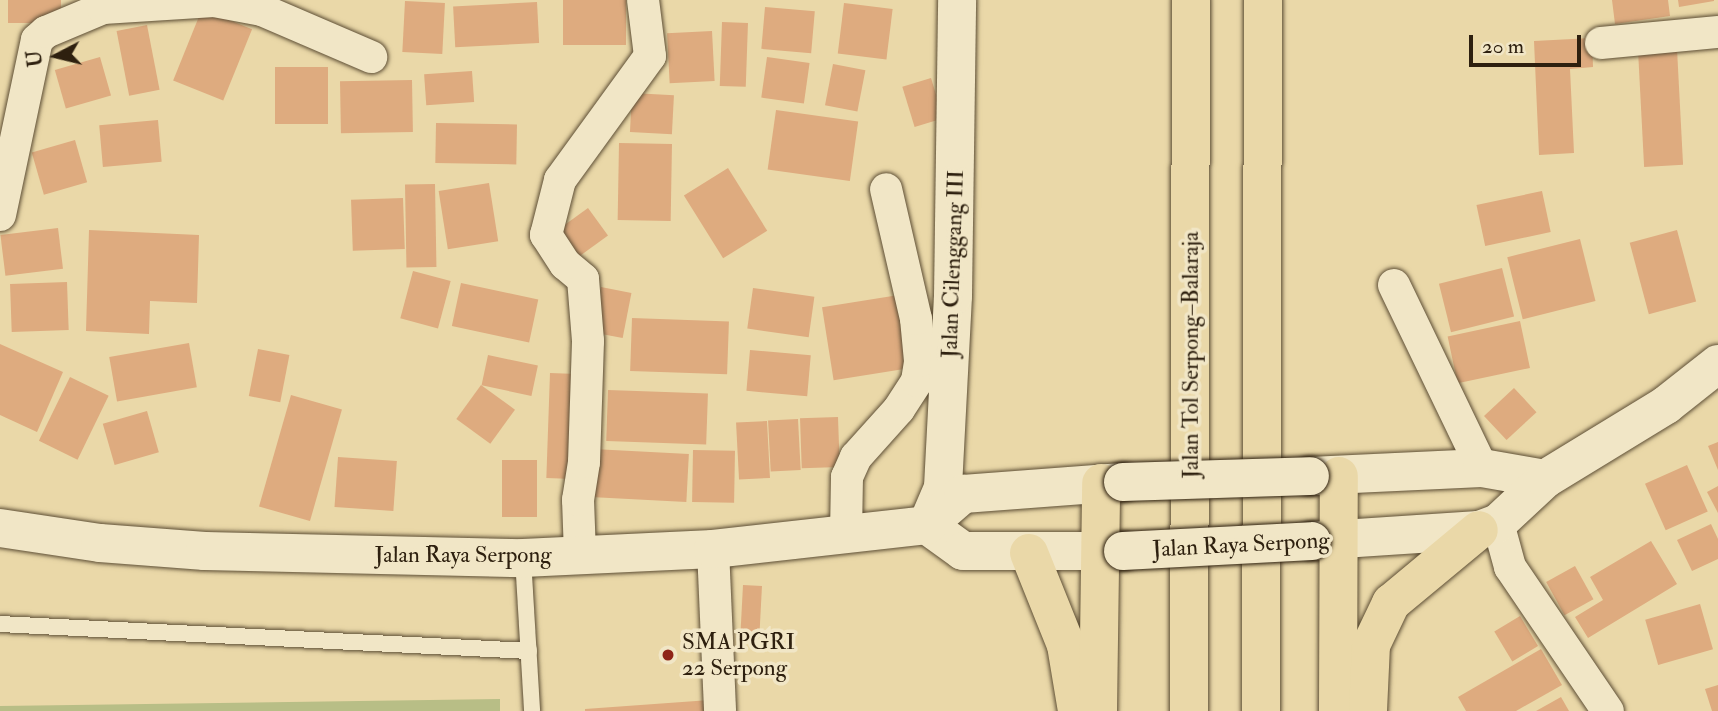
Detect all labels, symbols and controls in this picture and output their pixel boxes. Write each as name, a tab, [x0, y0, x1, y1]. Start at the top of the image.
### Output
north arrow	[21, 21, 91, 91]
scale bar	[1473, 21, 1585, 65]
text: 20 m	[1482, 33, 1524, 60]
text: U	[22, 49, 48, 68]
street label: Jalan Cilenggang III	[936, 169, 970, 359]
street label: Jalan Tol Serpong–Balaraja	[1177, 231, 1205, 479]
street label: Jalan Raya Serpong	[1152, 527, 1330, 563]
street label: Jalan Raya Serpong	[374, 541, 552, 569]
place label: SMA PGRI 22 Serpong	[682, 628, 795, 682]
marker: SMA PGRI 22 Serpong	[660, 647, 676, 663]

